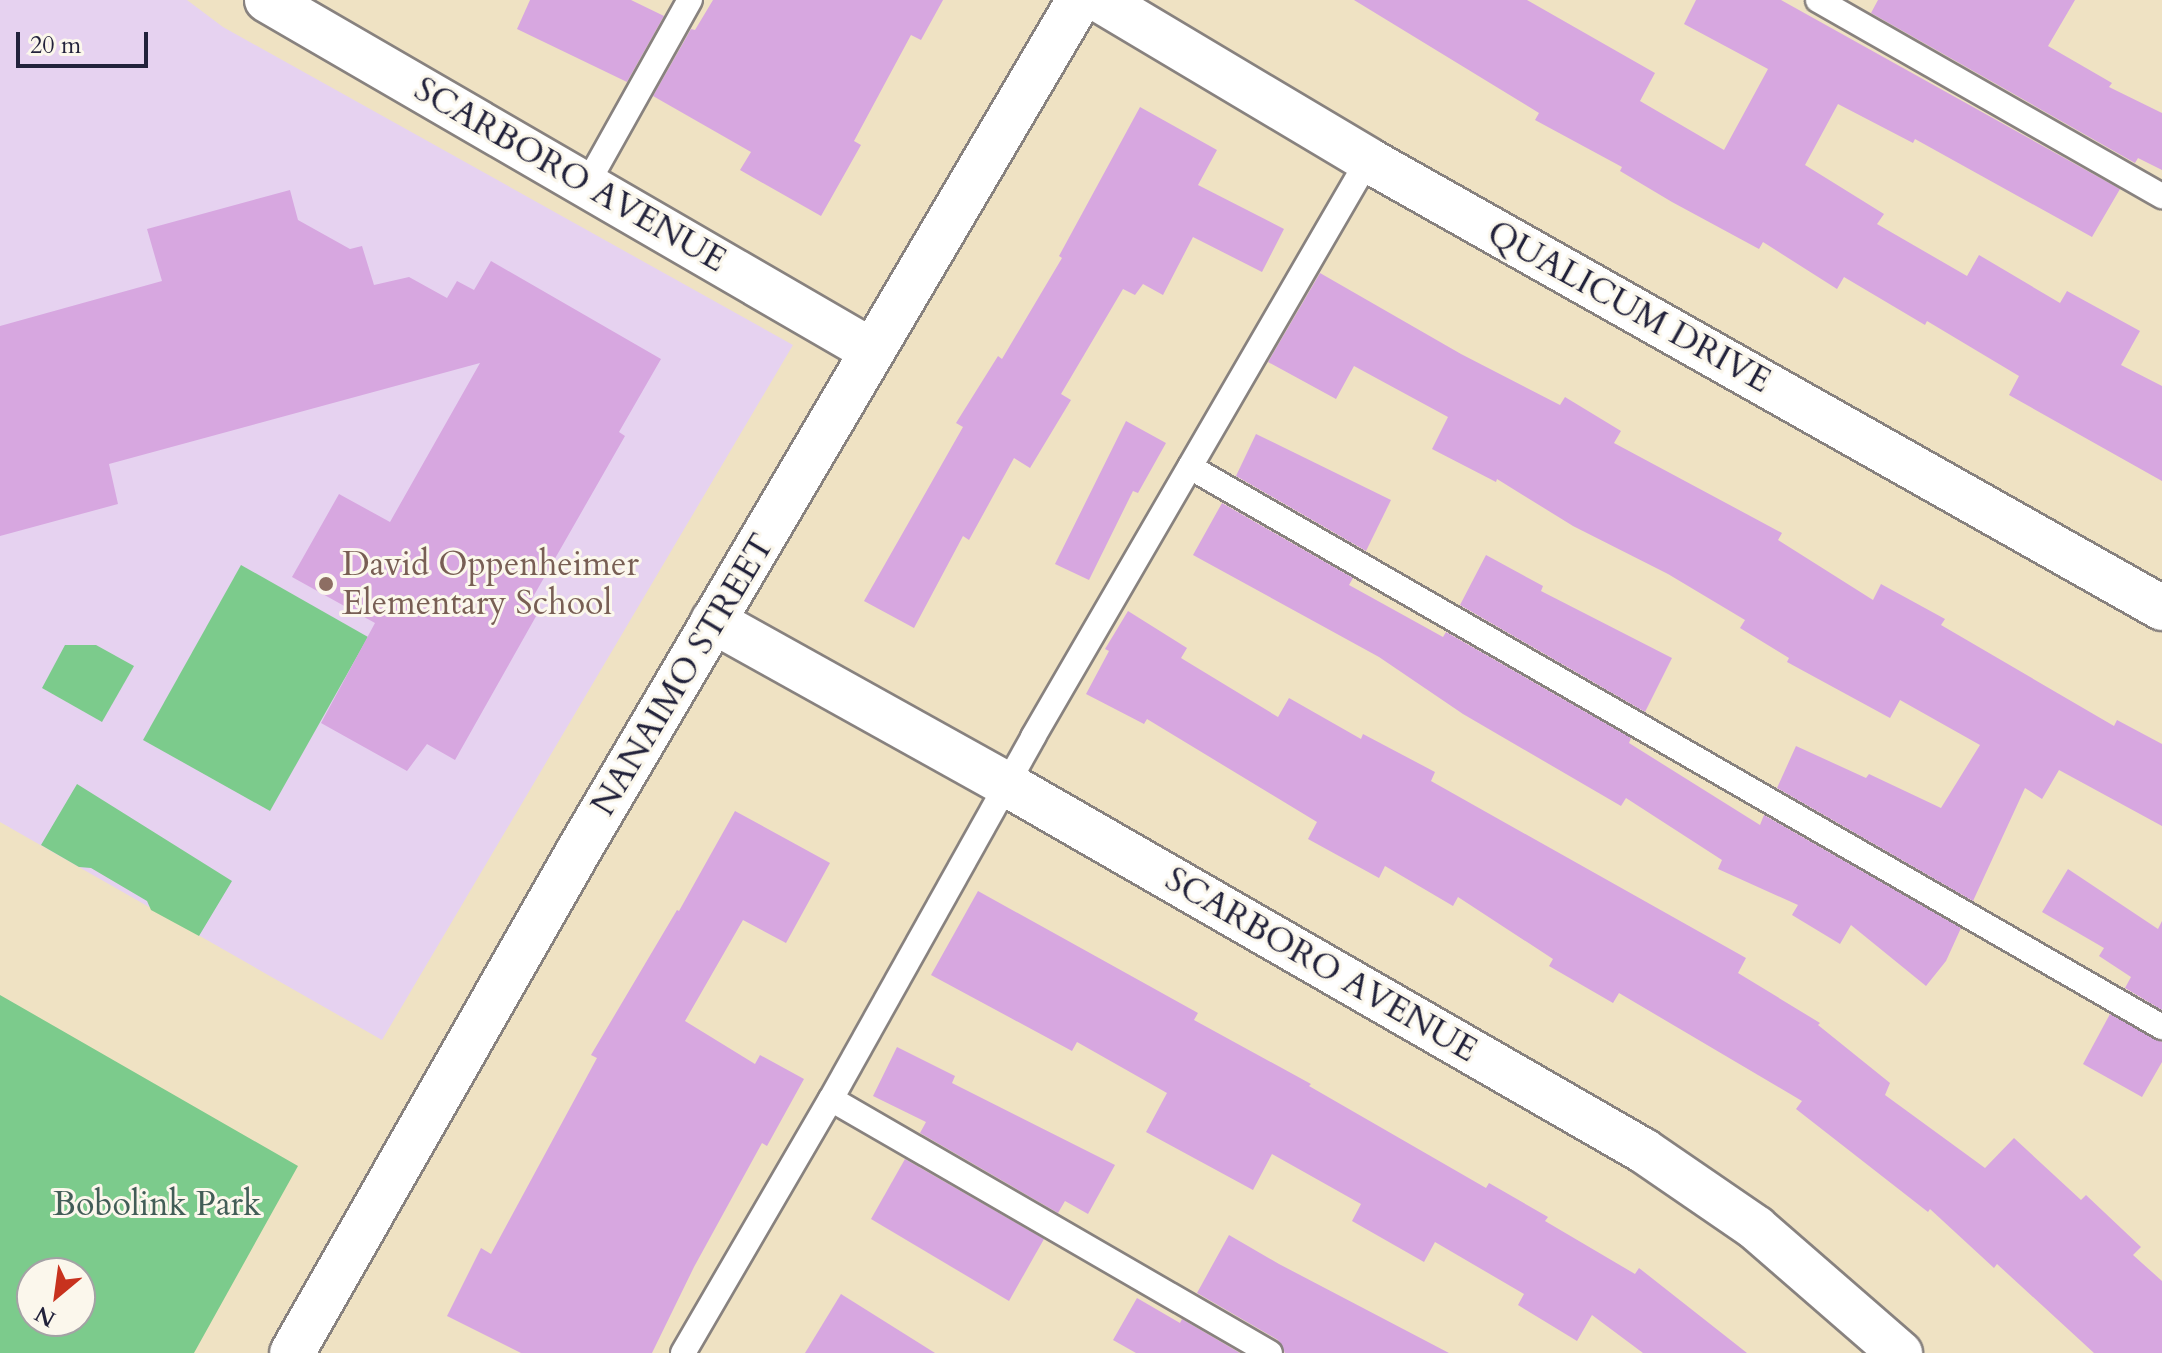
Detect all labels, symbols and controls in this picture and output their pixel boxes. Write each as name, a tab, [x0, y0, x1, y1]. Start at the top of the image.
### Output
scale bar	[20, 16, 152, 66]
text: 20 m	[30, 29, 81, 62]
street label: SCARBORO AVENUE	[407, 69, 733, 281]
street label: QUALICUM DRIVE	[1480, 212, 1778, 402]
street label: NANAIMO STREET	[583, 527, 783, 823]
place label: David Oppenheimer Elementary School	[342, 544, 639, 624]
marker: David Oppenheimer Elementary School	[317, 575, 335, 593]
street label: SCARBORO AVENUE	[1158, 859, 1484, 1071]
park label: Bobolink Park	[53, 1185, 261, 1225]
north arrow	[16, 1257, 96, 1337]
text: N	[30, 1298, 61, 1334]

